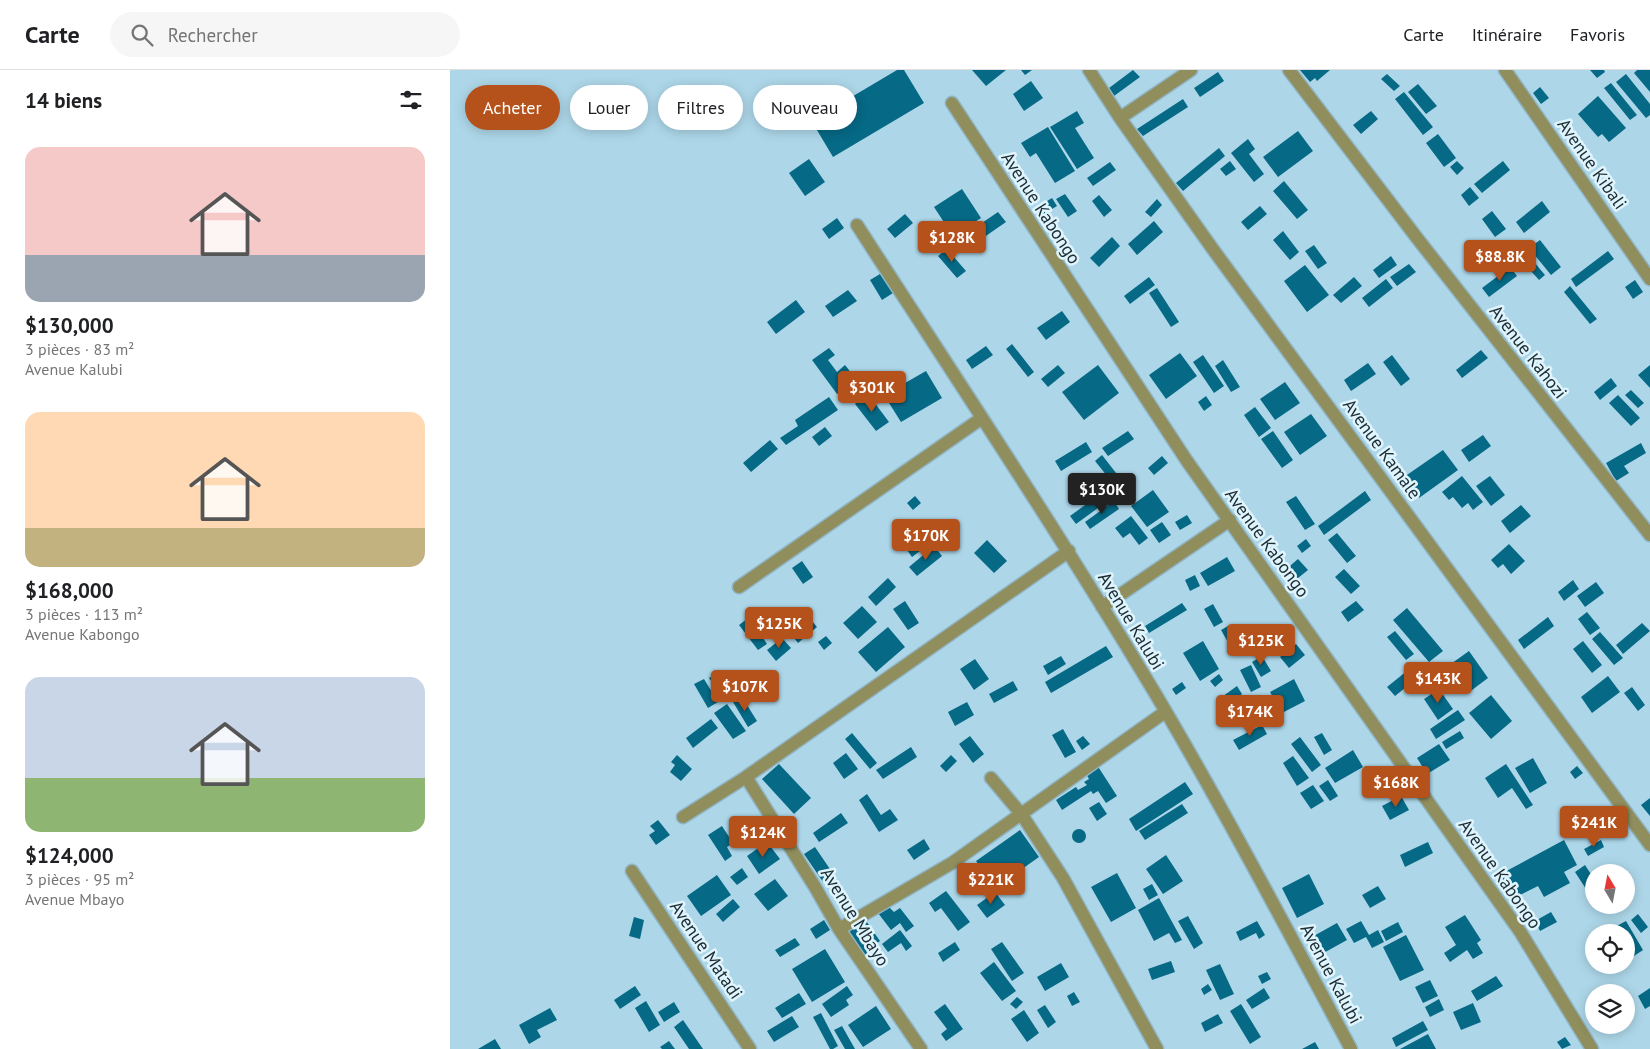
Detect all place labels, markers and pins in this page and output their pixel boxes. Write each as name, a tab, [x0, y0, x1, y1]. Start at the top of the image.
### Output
pin: $128K	[917, 220, 987, 263]
pin: $88.8K	[1459, 240, 1541, 282]
pin: $301K	[837, 370, 907, 413]
pin: $130K	[1067, 472, 1137, 515]
pin: $170K	[891, 518, 961, 561]
pin: $125K	[744, 606, 814, 649]
pin: $125K	[1226, 624, 1296, 666]
pin: $143K	[1403, 662, 1473, 704]
pin: $107K	[710, 670, 780, 712]
pin: $174K	[1215, 694, 1285, 737]
pin: $168K	[1361, 766, 1431, 808]
pin: $241K	[1559, 806, 1629, 848]
pin: $124K	[728, 816, 798, 858]
pin: $221K	[956, 862, 1026, 905]

